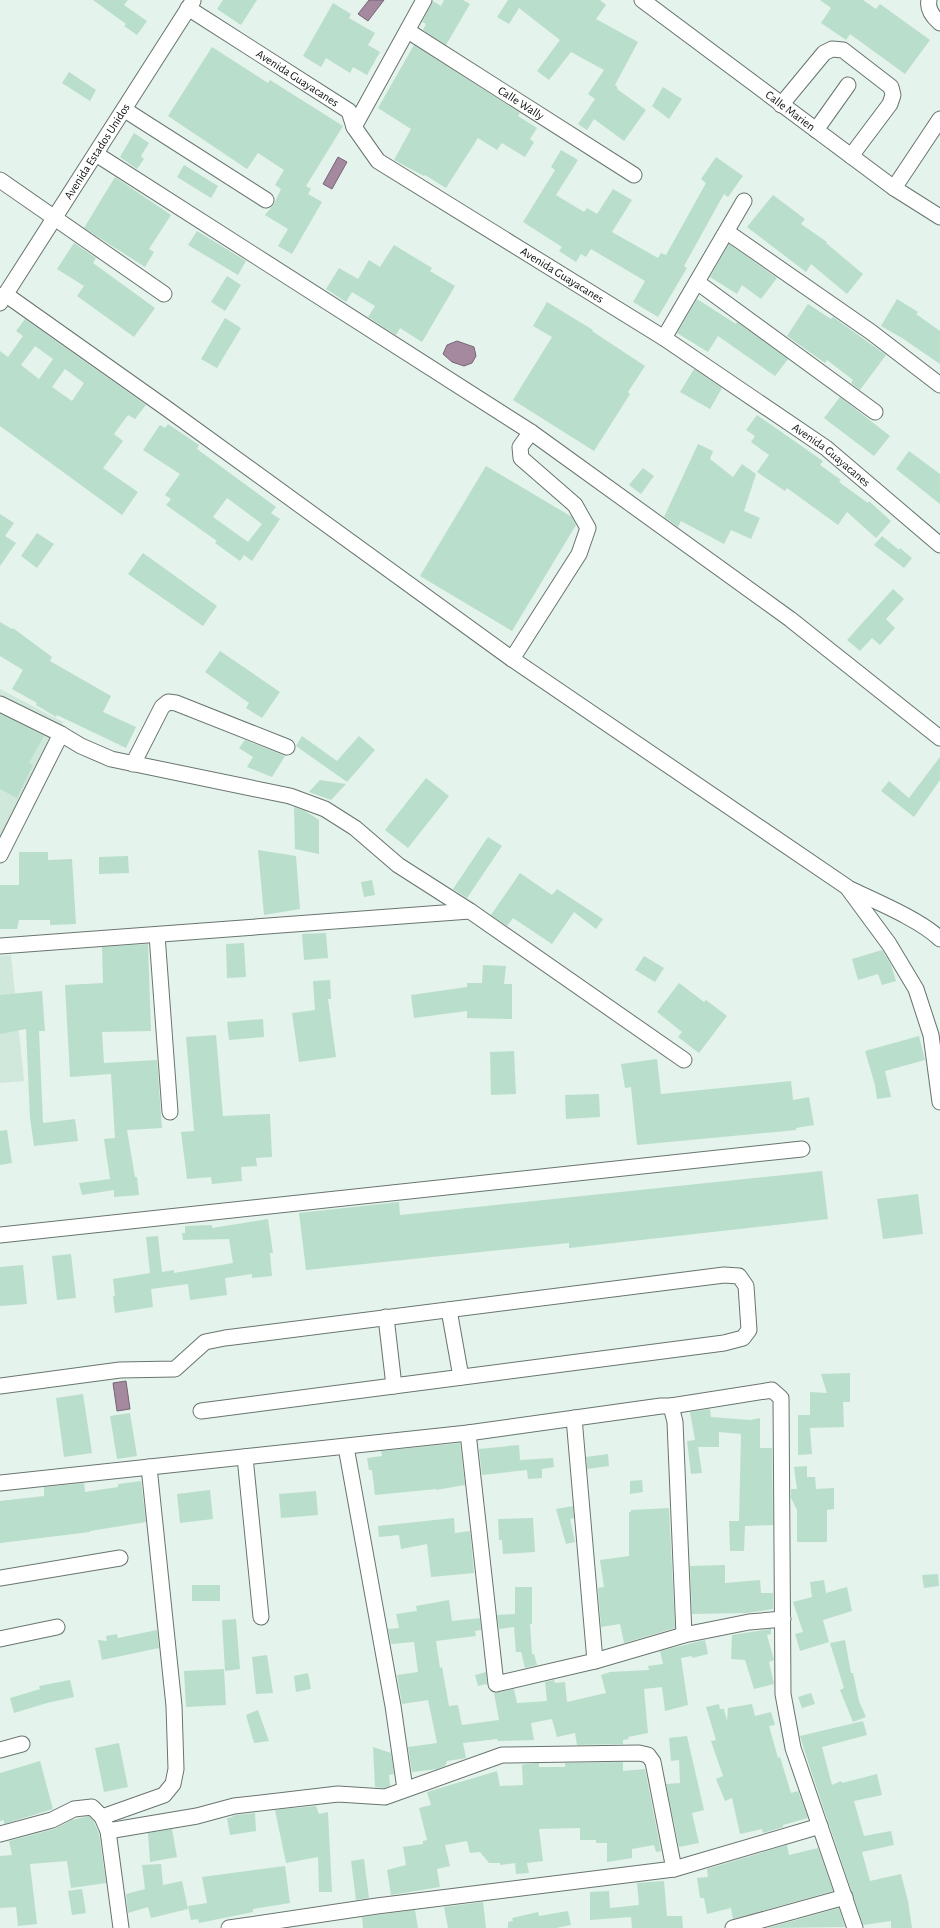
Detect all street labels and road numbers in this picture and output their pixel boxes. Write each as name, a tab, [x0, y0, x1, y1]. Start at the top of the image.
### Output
street label: Avenida Guayacanes	[254, 47, 341, 109]
street label: Calle Wally	[496, 84, 546, 123]
street label: Calle Marien	[763, 88, 817, 133]
street label: Avenida Estados Unidos	[62, 101, 132, 201]
street label: Avenida Guayacanes	[518, 245, 606, 305]
street label: Avenida Guayacanes	[790, 421, 872, 489]

